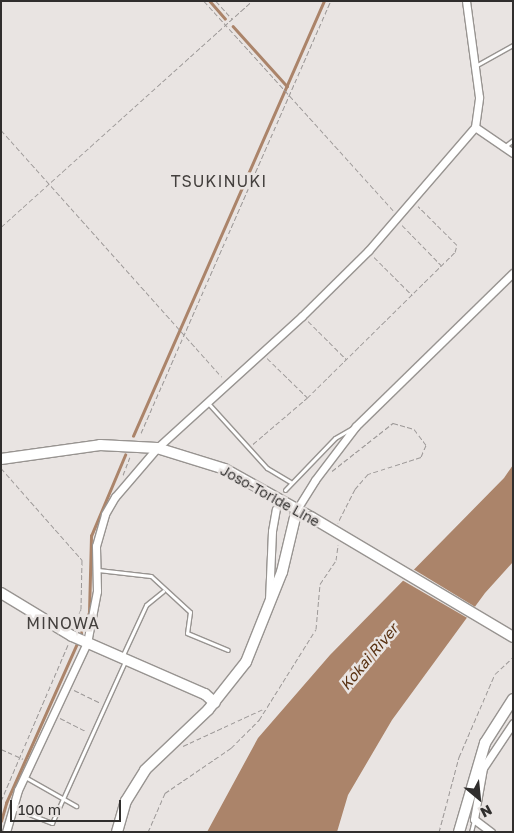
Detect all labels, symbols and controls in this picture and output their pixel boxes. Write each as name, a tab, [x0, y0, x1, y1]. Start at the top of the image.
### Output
district label: TSUKINUKI	[170, 171, 268, 191]
street label: Joso-Toride Line	[218, 462, 322, 530]
district label: MINOWA	[25, 613, 101, 633]
water label: Kokai River	[336, 620, 402, 694]
north arrow	[454, 773, 504, 823]
scale bar	[12, 790, 124, 822]
text: 100 m	[18, 800, 61, 818]
text: N	[478, 802, 495, 822]

